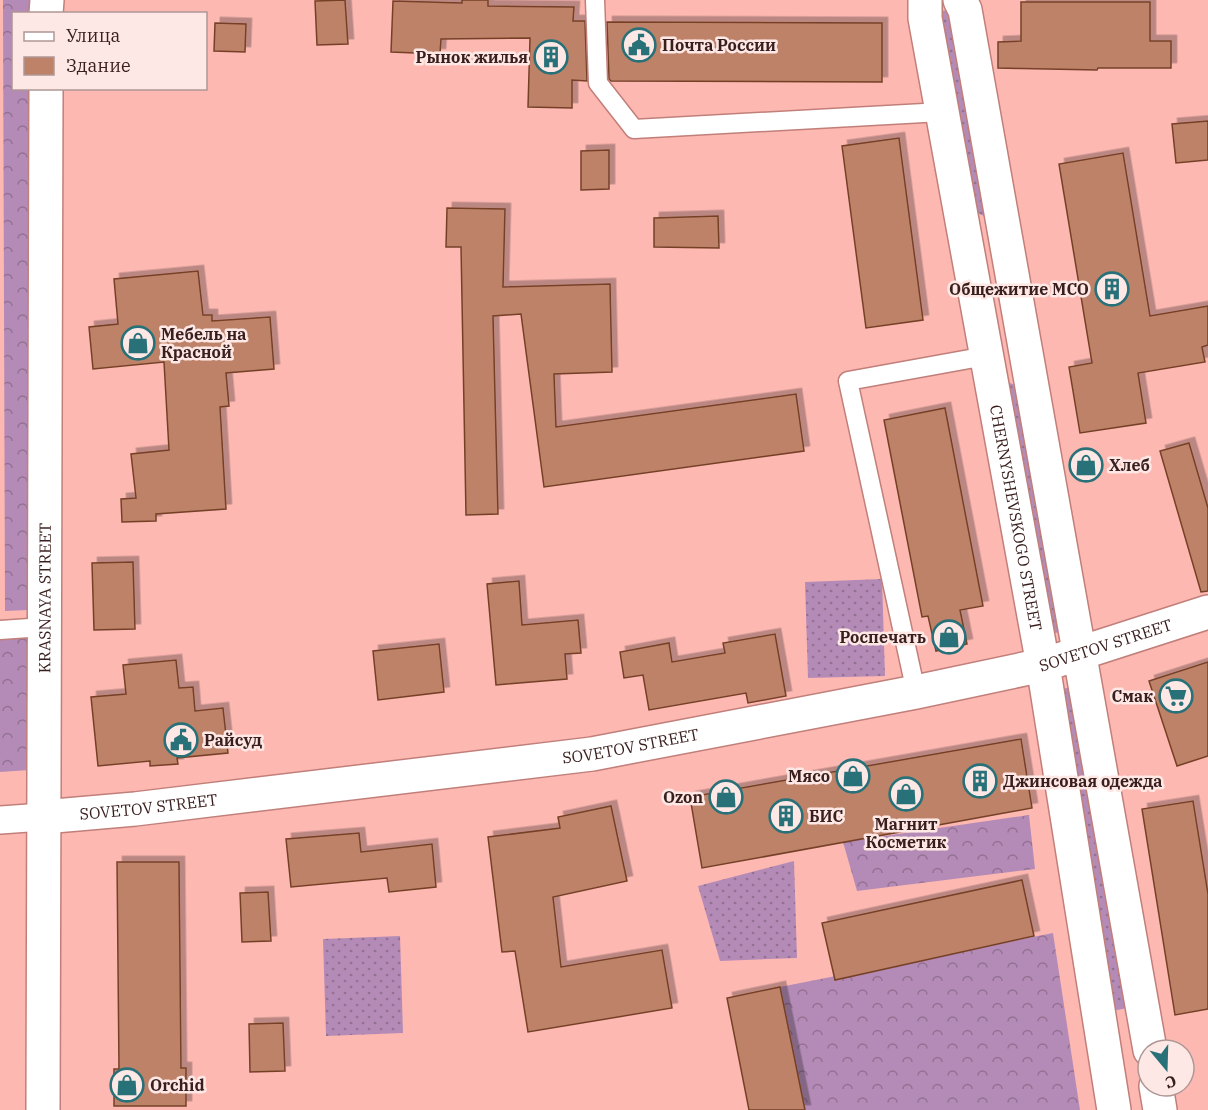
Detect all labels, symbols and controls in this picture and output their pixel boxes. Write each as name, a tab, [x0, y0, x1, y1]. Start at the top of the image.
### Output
legend	[12, 12, 207, 90]
text: Улица	[66, 24, 121, 47]
public building icon: Почта России	[621, 27, 657, 63]
place label: Почта России	[662, 35, 776, 55]
building icon: Рынок жилья	[533, 39, 569, 75]
place label: Рынок жилья	[416, 47, 528, 67]
text: Здание	[66, 54, 131, 77]
building icon: Общежитие МСО	[1094, 271, 1130, 307]
place label: Общежитие МСО	[949, 279, 1089, 299]
place label: Мебель на Красной	[161, 324, 246, 362]
shop icon: Мебель на Красной	[120, 325, 156, 361]
street label: CHERNYSHEVSKOGO STREET	[986, 403, 1047, 632]
shop icon: Хлеб	[1068, 447, 1104, 483]
place label: Хлеб	[1109, 455, 1150, 475]
street label: KRASNAYA STREET	[34, 523, 55, 673]
street label: SOVETOV STREET	[1036, 614, 1175, 676]
shop icon: Роспечать	[931, 619, 967, 655]
place label: Роспечать	[840, 627, 926, 647]
supermarket icon: Смак	[1158, 678, 1194, 714]
place label: Смак	[1112, 686, 1153, 706]
public building icon: Райсуд	[163, 722, 199, 758]
street label: SOVETOV STREET	[561, 724, 701, 768]
place label: Райсуд	[204, 730, 263, 750]
shop icon: Мясо	[835, 758, 871, 794]
building icon: Джинсовая одежда	[962, 763, 998, 799]
place label: Мясо	[788, 766, 830, 786]
place label: Джинсовая одежда	[1003, 771, 1162, 791]
shop icon: Магнит Косметик	[888, 776, 924, 812]
shop icon: Ozon	[708, 779, 744, 815]
place label: Ozon	[663, 787, 703, 807]
street label: SOVETOV STREET	[79, 789, 219, 824]
building icon: БИС	[768, 798, 804, 834]
place label: БИС	[809, 806, 843, 826]
place label: Магнит Косметик	[866, 814, 947, 852]
north arrow	[1136, 1038, 1196, 1098]
shop icon: Orchid	[109, 1067, 145, 1103]
text: С	[1163, 1071, 1179, 1093]
place label: Orchid	[150, 1075, 205, 1095]

